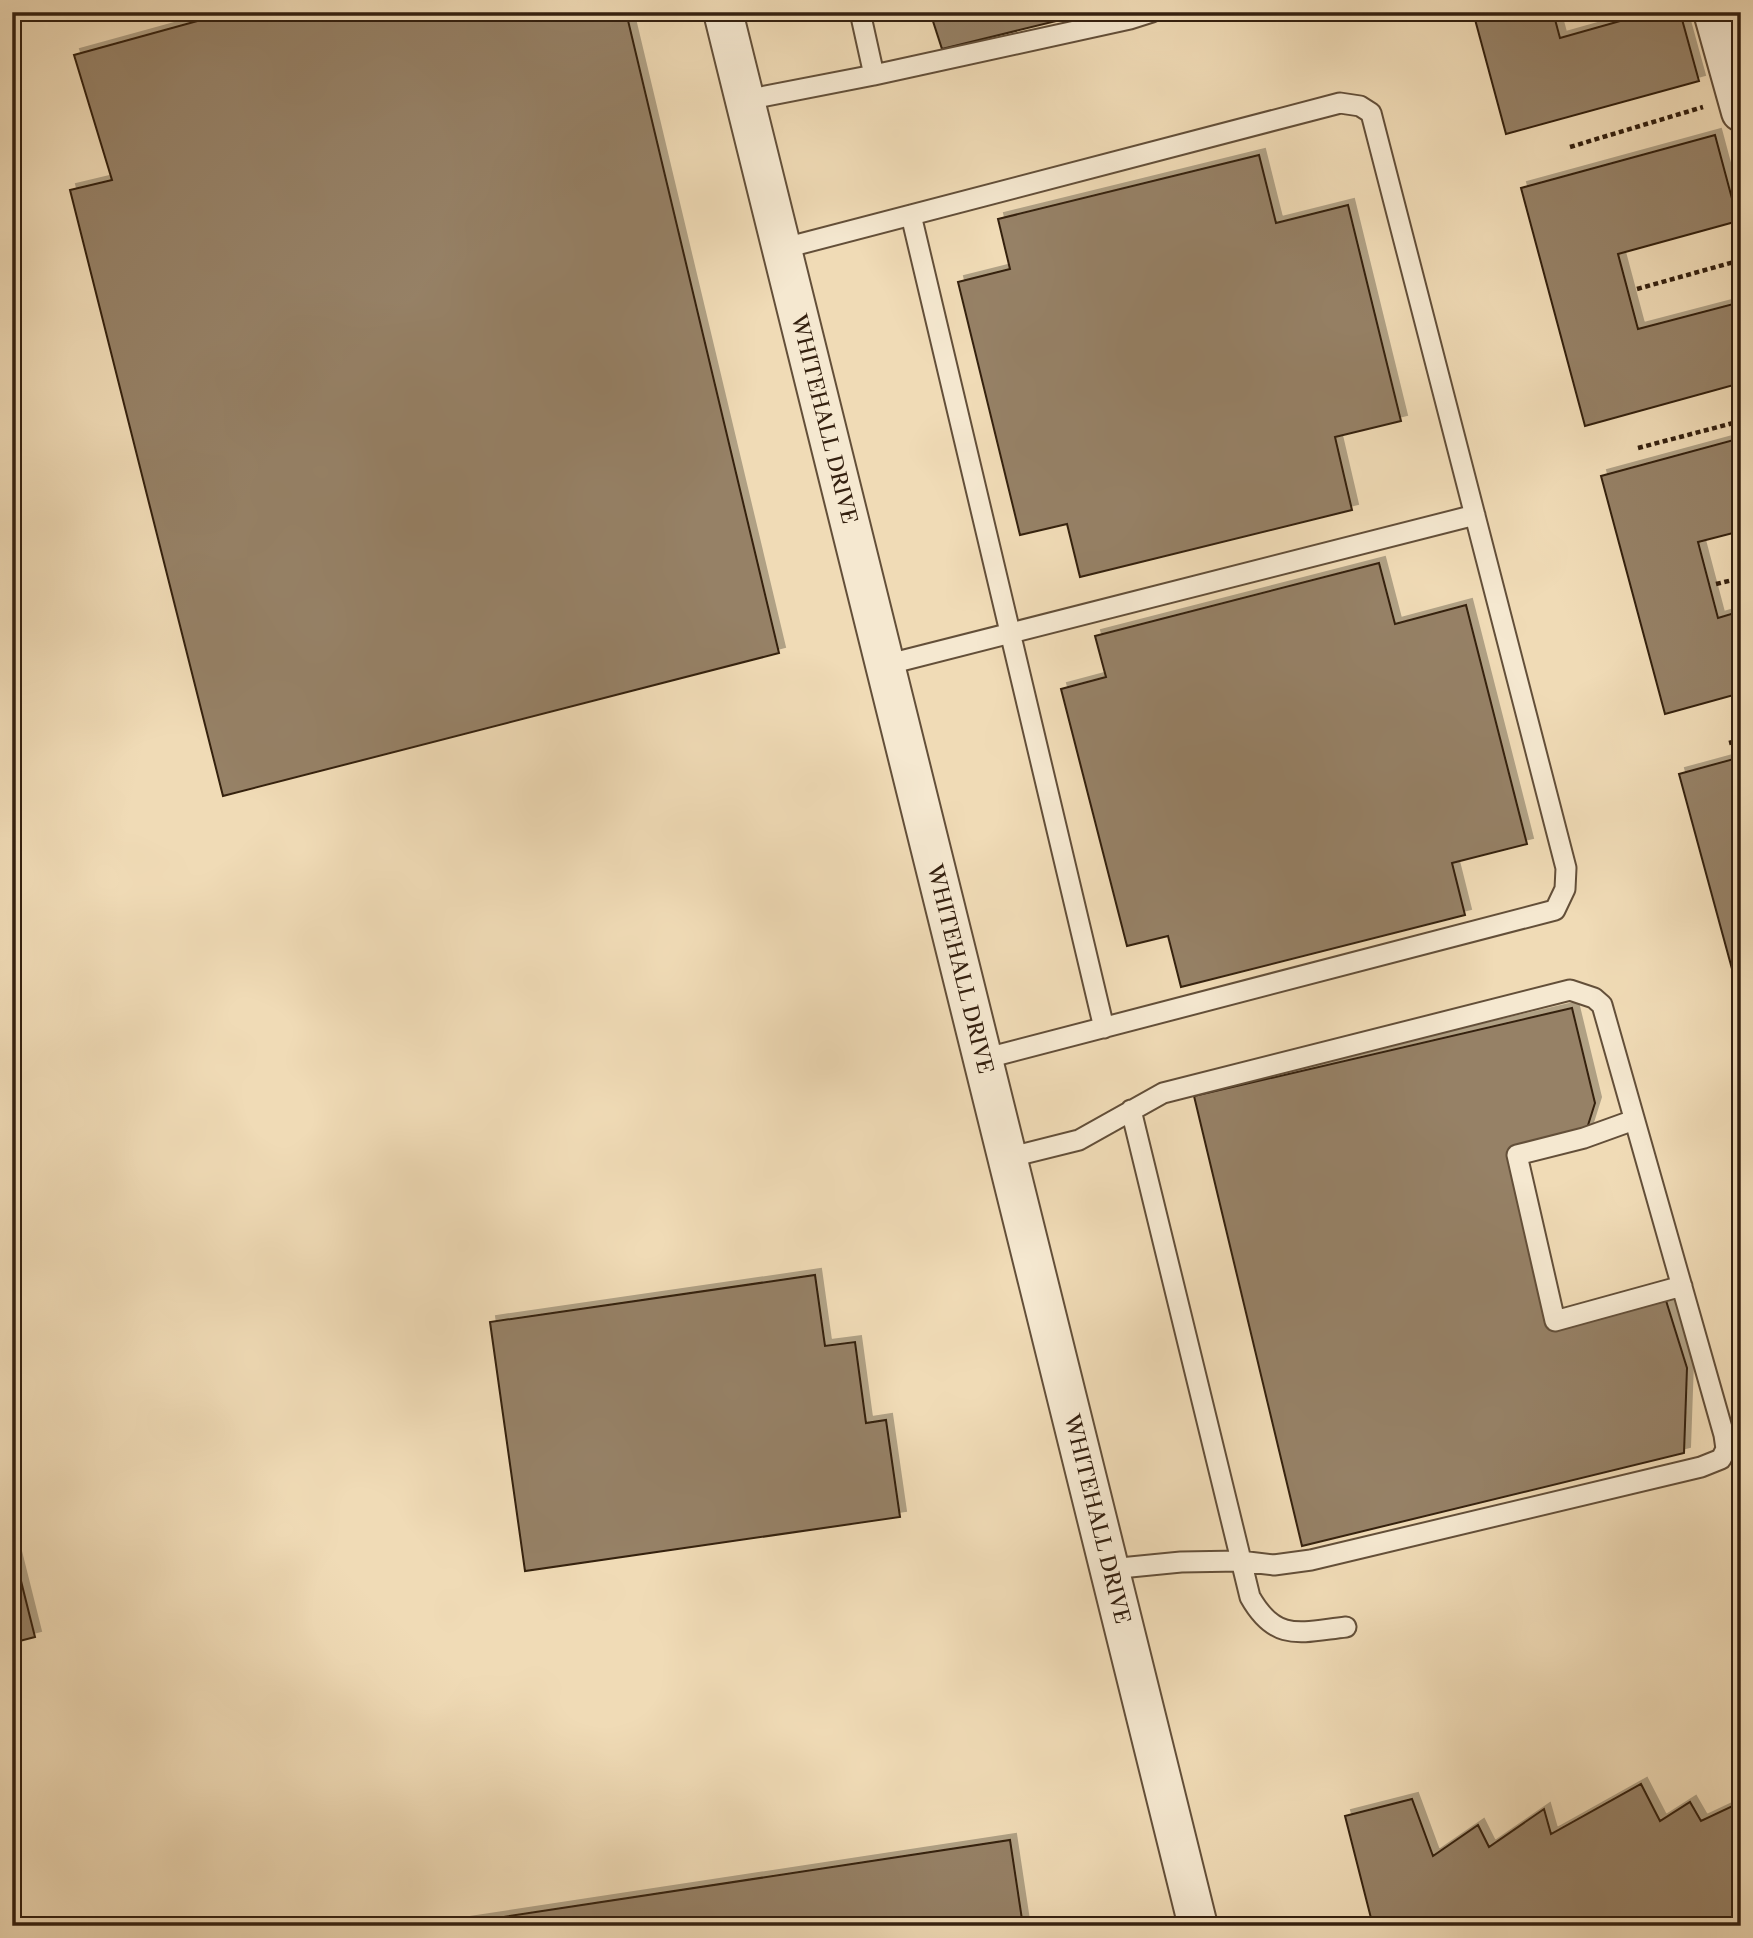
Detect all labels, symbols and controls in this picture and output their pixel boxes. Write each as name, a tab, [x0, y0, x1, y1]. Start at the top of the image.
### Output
street label: WHITEHALL DRIVE	[786, 311, 863, 526]
street label: WHITEHALL DRIVE	[922, 861, 999, 1076]
street label: WHITEHALL DRIVE	[1059, 1411, 1136, 1626]

